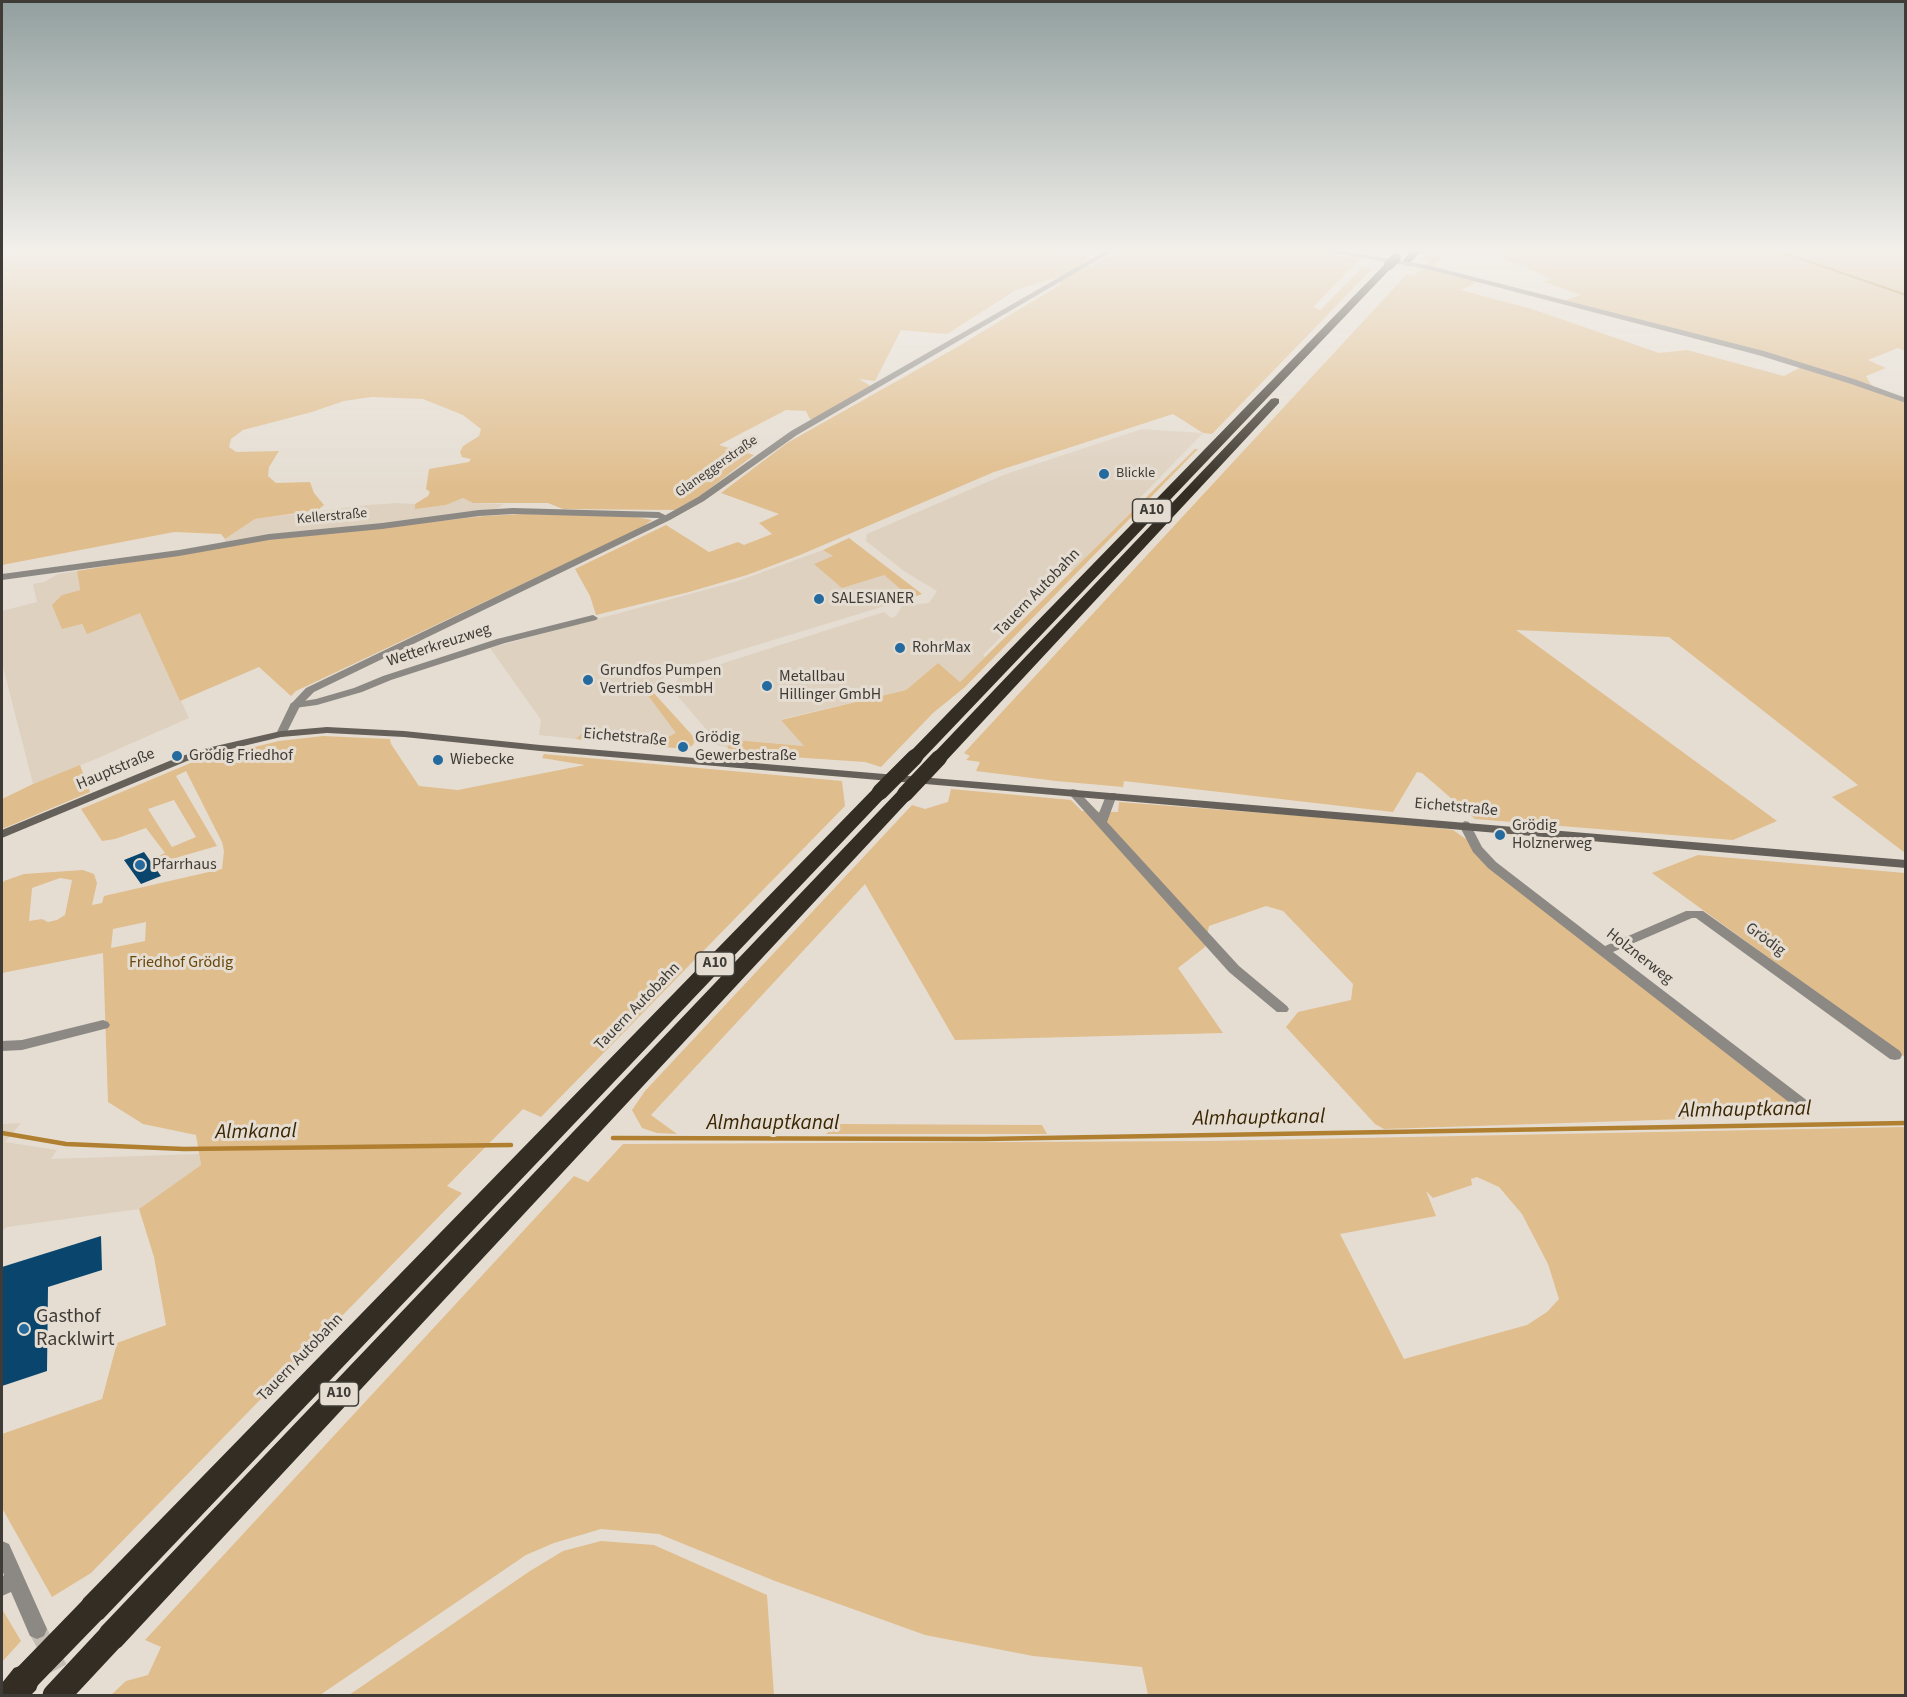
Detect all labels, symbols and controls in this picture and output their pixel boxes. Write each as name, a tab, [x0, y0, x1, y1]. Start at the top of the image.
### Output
street label: Glaneggerstraße	[673, 432, 761, 502]
place label: Blickle	[1116, 466, 1155, 482]
marker: Blickle	[1097, 467, 1111, 481]
road number: A10	[1132, 499, 1172, 523]
street label: Kellerstraße	[296, 506, 368, 528]
street label: Tauern Autobahn	[991, 545, 1085, 641]
place label: SALESIANER	[831, 589, 914, 609]
marker: SALESIANER	[812, 592, 826, 606]
street label: Wetterkreuzweg	[385, 620, 493, 672]
place label: RohrMax	[912, 638, 971, 658]
marker: RohrMax	[893, 641, 907, 655]
place label: Grundfos Pumpen Vertrieb GesmbH	[600, 661, 721, 699]
place label: Metallbau Hillinger GmbH	[779, 667, 881, 705]
marker: Grundfos Pumpen Vertrieb GesmbH	[581, 673, 595, 687]
marker: Metallbau Hillinger GmbH	[760, 679, 774, 693]
street label: Eichetstraße	[583, 725, 667, 751]
place label: Grödig Gewerbestraße	[695, 728, 797, 766]
marker: Grödig Gewerbestraße	[676, 740, 690, 754]
street label: Hauptstraße	[74, 745, 158, 795]
place label: Grödig Friedhof	[189, 746, 293, 766]
marker: Grödig Friedhof	[170, 749, 184, 763]
place label: Wiebecke	[450, 750, 514, 770]
marker: Wiebecke	[431, 753, 445, 767]
street label: Eichetstraße	[1414, 795, 1498, 821]
place label: Grödig Holznerweg	[1512, 816, 1592, 854]
marker: Grödig Holznerweg	[1493, 828, 1507, 842]
place label: Pfarrhaus	[152, 855, 217, 875]
marker: Pfarrhaus	[133, 858, 147, 872]
street label: Grödig	[1741, 919, 1789, 961]
street label: Holznerweg	[1602, 925, 1676, 989]
road number: A10	[696, 952, 734, 976]
park label: Friedhof Grödig	[129, 953, 233, 973]
street label: Tauern Autobahn	[591, 959, 685, 1055]
water label: Almhauptkanal	[1679, 1097, 1811, 1125]
water label: Almhauptkanal	[1193, 1105, 1325, 1133]
water label: Almhauptkanal	[707, 1111, 839, 1137]
water label: Almkanal	[215, 1120, 297, 1146]
place label: Gasthof Racklwirt	[36, 1306, 115, 1353]
street label: Tauern Autobahn	[254, 1310, 348, 1406]
marker: Gasthof Racklwirt	[17, 1322, 31, 1336]
road number: A10	[320, 1382, 358, 1406]

